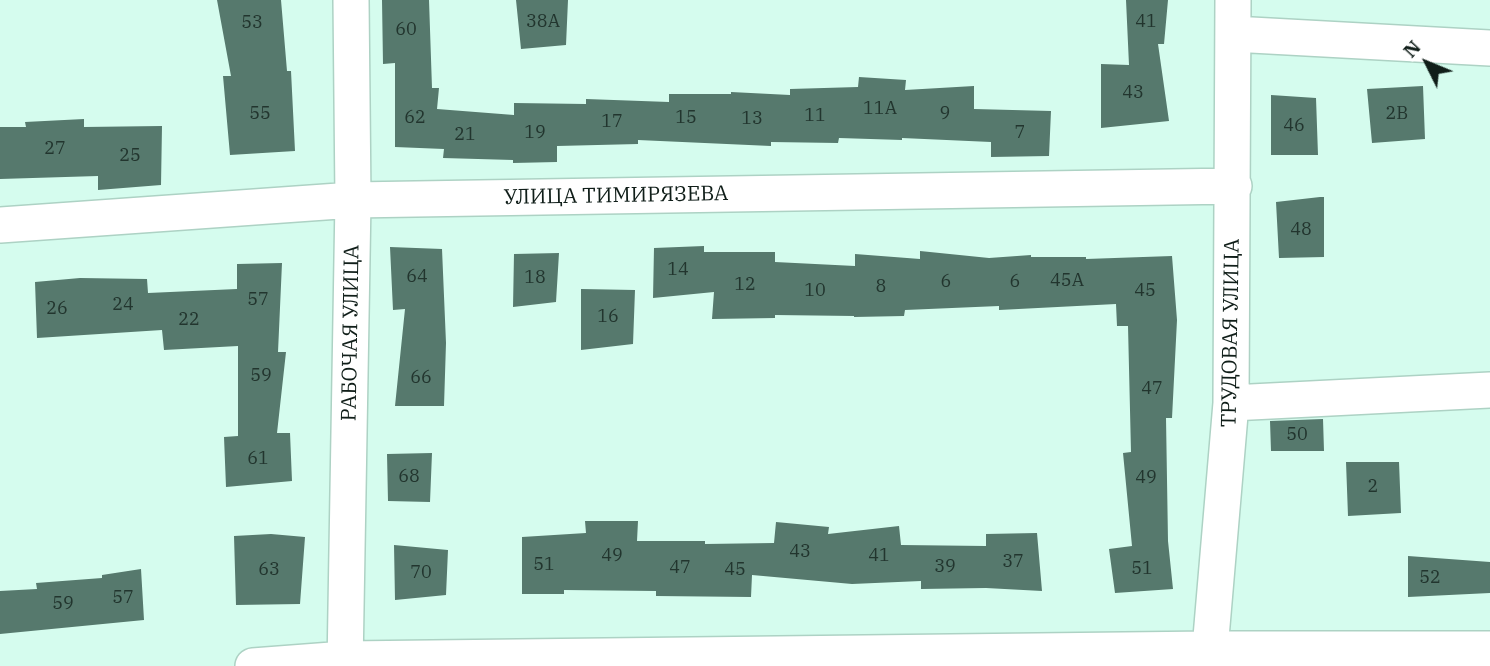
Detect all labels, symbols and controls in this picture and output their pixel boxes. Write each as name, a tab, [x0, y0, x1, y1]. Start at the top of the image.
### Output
house number: 38А	[526, 11, 560, 33]
house number: 41	[1135, 11, 1157, 33]
house number: 53	[241, 12, 263, 34]
house number: 60	[395, 19, 417, 41]
north arrow	[1392, 28, 1462, 98]
text: N	[1398, 35, 1426, 62]
house number: 43	[1122, 82, 1144, 104]
house number: 11А	[863, 98, 897, 120]
house number: 55	[249, 103, 271, 125]
house number: 9	[940, 103, 950, 125]
house number: 2В	[1386, 103, 1408, 125]
house number: 11	[804, 105, 826, 127]
house number: 62	[404, 107, 426, 129]
house number: 15	[675, 107, 697, 129]
house number: 13	[741, 108, 763, 130]
house number: 17	[601, 111, 623, 133]
house number: 46	[1283, 115, 1305, 137]
house number: 19	[524, 122, 546, 144]
house number: 7	[1015, 122, 1025, 144]
house number: 21	[454, 124, 476, 146]
house number: 27	[44, 138, 66, 160]
house number: 25	[119, 145, 141, 167]
street label: УЛИЦА ТИМИРЯЗЕВА	[503, 181, 729, 211]
house number: 48	[1290, 219, 1312, 241]
street label: ТРУДОВАЯ УЛИЦА	[1217, 238, 1245, 428]
street label: РАБОЧАЯ УЛИЦА	[337, 244, 365, 422]
house number: 14	[667, 259, 689, 281]
house number: 64	[406, 266, 428, 288]
house number: 18	[524, 267, 546, 289]
house number: 45А	[1050, 270, 1084, 292]
house number: 6	[941, 271, 951, 293]
house number: 6	[1010, 271, 1020, 293]
house number: 12	[734, 274, 756, 296]
house number: 8	[876, 276, 886, 298]
house number: 10	[804, 280, 826, 302]
house number: 45	[1134, 280, 1156, 302]
house number: 57	[247, 289, 269, 311]
house number: 24	[112, 294, 134, 316]
house number: 26	[46, 298, 68, 320]
house number: 16	[597, 306, 619, 328]
house number: 22	[178, 309, 200, 331]
house number: 59	[250, 365, 272, 387]
house number: 66	[410, 367, 432, 389]
house number: 47	[1141, 378, 1163, 400]
house number: 50	[1286, 424, 1308, 446]
house number: 61	[247, 448, 269, 470]
house number: 68	[398, 466, 420, 488]
house number: 49	[1135, 467, 1157, 489]
house number: 2	[1368, 476, 1378, 498]
house number: 43	[789, 541, 811, 563]
house number: 49	[601, 545, 623, 567]
house number: 41	[868, 545, 890, 567]
house number: 37	[1002, 551, 1024, 573]
house number: 51	[533, 554, 555, 576]
house number: 39	[934, 556, 956, 578]
house number: 47	[669, 557, 691, 579]
house number: 51	[1131, 558, 1153, 580]
house number: 63	[258, 559, 280, 581]
house number: 45	[724, 559, 746, 581]
house number: 70	[410, 562, 432, 584]
house number: 52	[1419, 567, 1441, 589]
house number: 57	[112, 587, 134, 609]
house number: 59	[52, 593, 74, 615]

